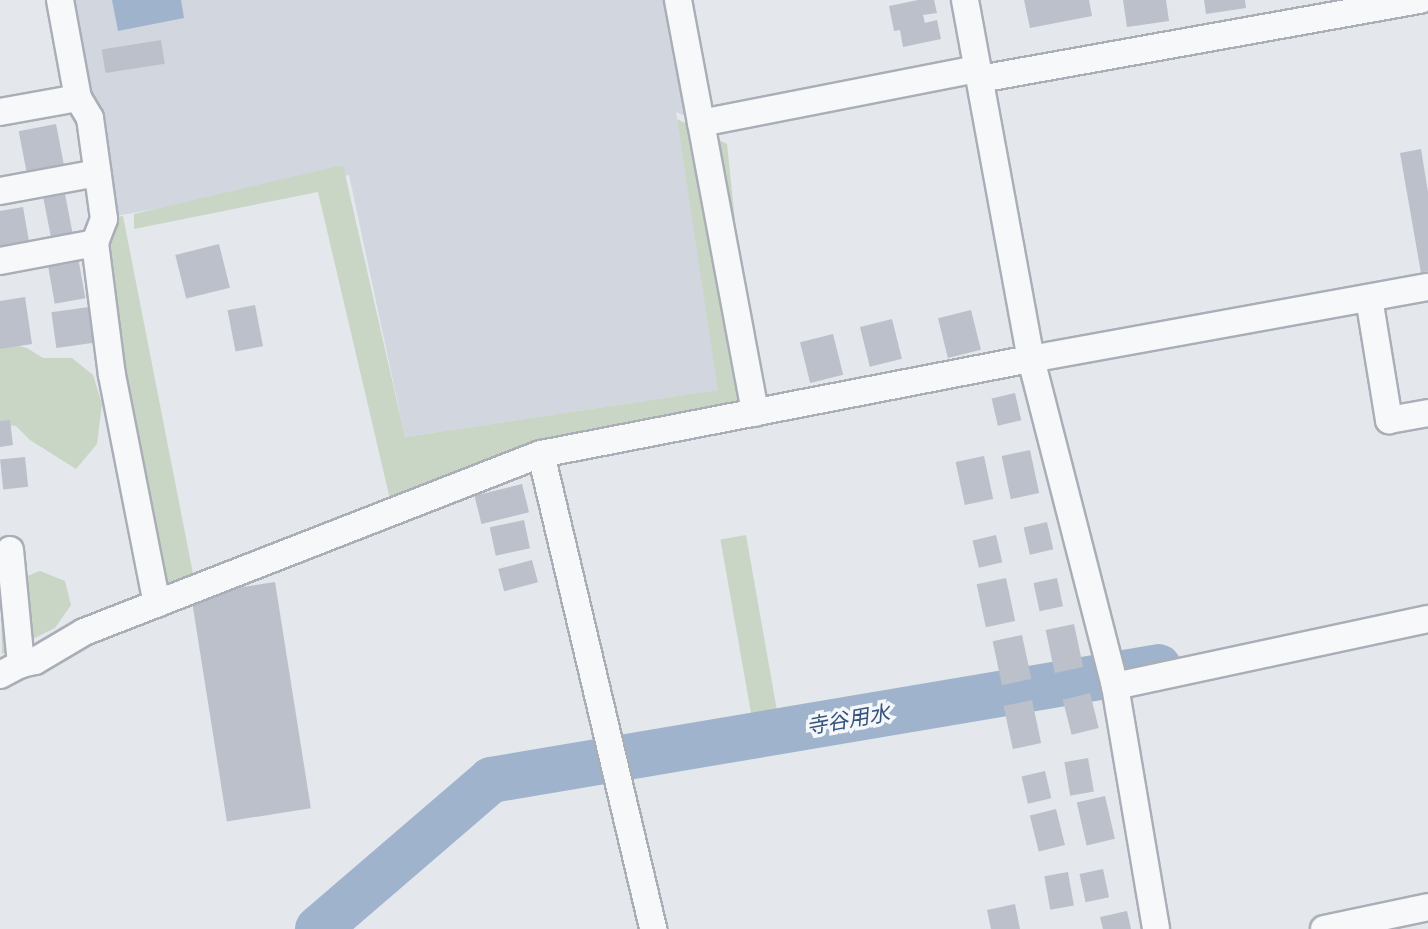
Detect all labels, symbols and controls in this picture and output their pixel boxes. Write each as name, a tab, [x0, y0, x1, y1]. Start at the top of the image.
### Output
water label: 寺谷用水	[804, 700, 892, 740]

